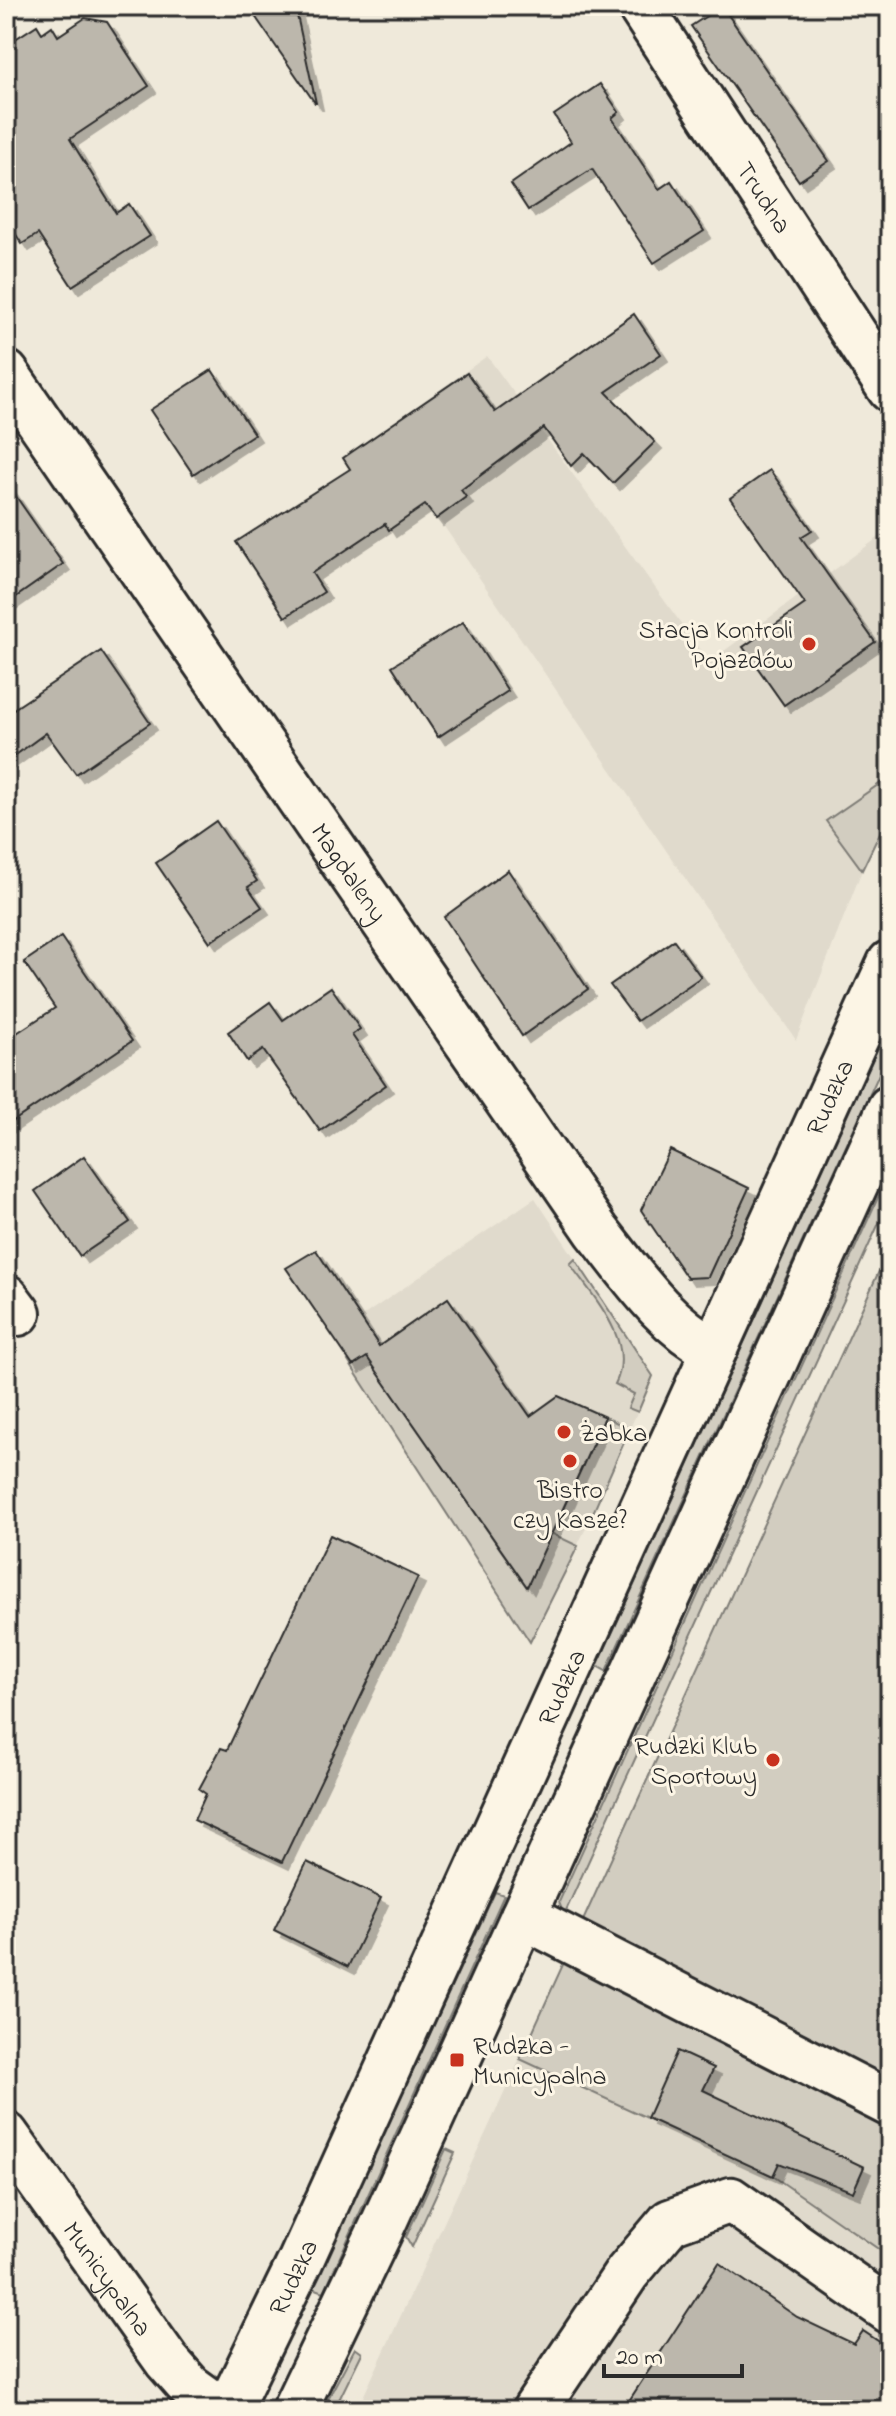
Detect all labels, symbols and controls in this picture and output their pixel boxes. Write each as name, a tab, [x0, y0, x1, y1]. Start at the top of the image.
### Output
street label: Trudna	[725, 155, 800, 242]
place label: Stacja Kontroli Pojazdów	[639, 613, 793, 681]
marker: Stacja Kontroli Pojazdów	[800, 635, 818, 653]
street label: Magdaleny	[299, 816, 395, 931]
street label: Rudzka	[798, 1054, 866, 1143]
place label: Żabka	[580, 1416, 647, 1454]
marker: Żabka	[555, 1423, 573, 1441]
marker: Bistro czy Kasze?	[561, 1452, 579, 1470]
place label: Bistro czy Kasze?	[513, 1473, 627, 1541]
street label: Rudzka	[530, 1644, 598, 1733]
place label: Rudzki Klub Sportowy	[634, 1729, 757, 1797]
marker: Rudzki Klub Sportowy	[764, 1751, 782, 1769]
place label: Rudzka - Municypalna	[473, 2029, 606, 2097]
marker: Rudzka - Municypalna	[448, 2051, 466, 2069]
street label: Municypalna	[51, 2215, 160, 2346]
street label: Rudzka	[261, 2234, 330, 2323]
scale bar	[604, 2328, 742, 2378]
text: 20 m	[616, 2341, 663, 2376]

